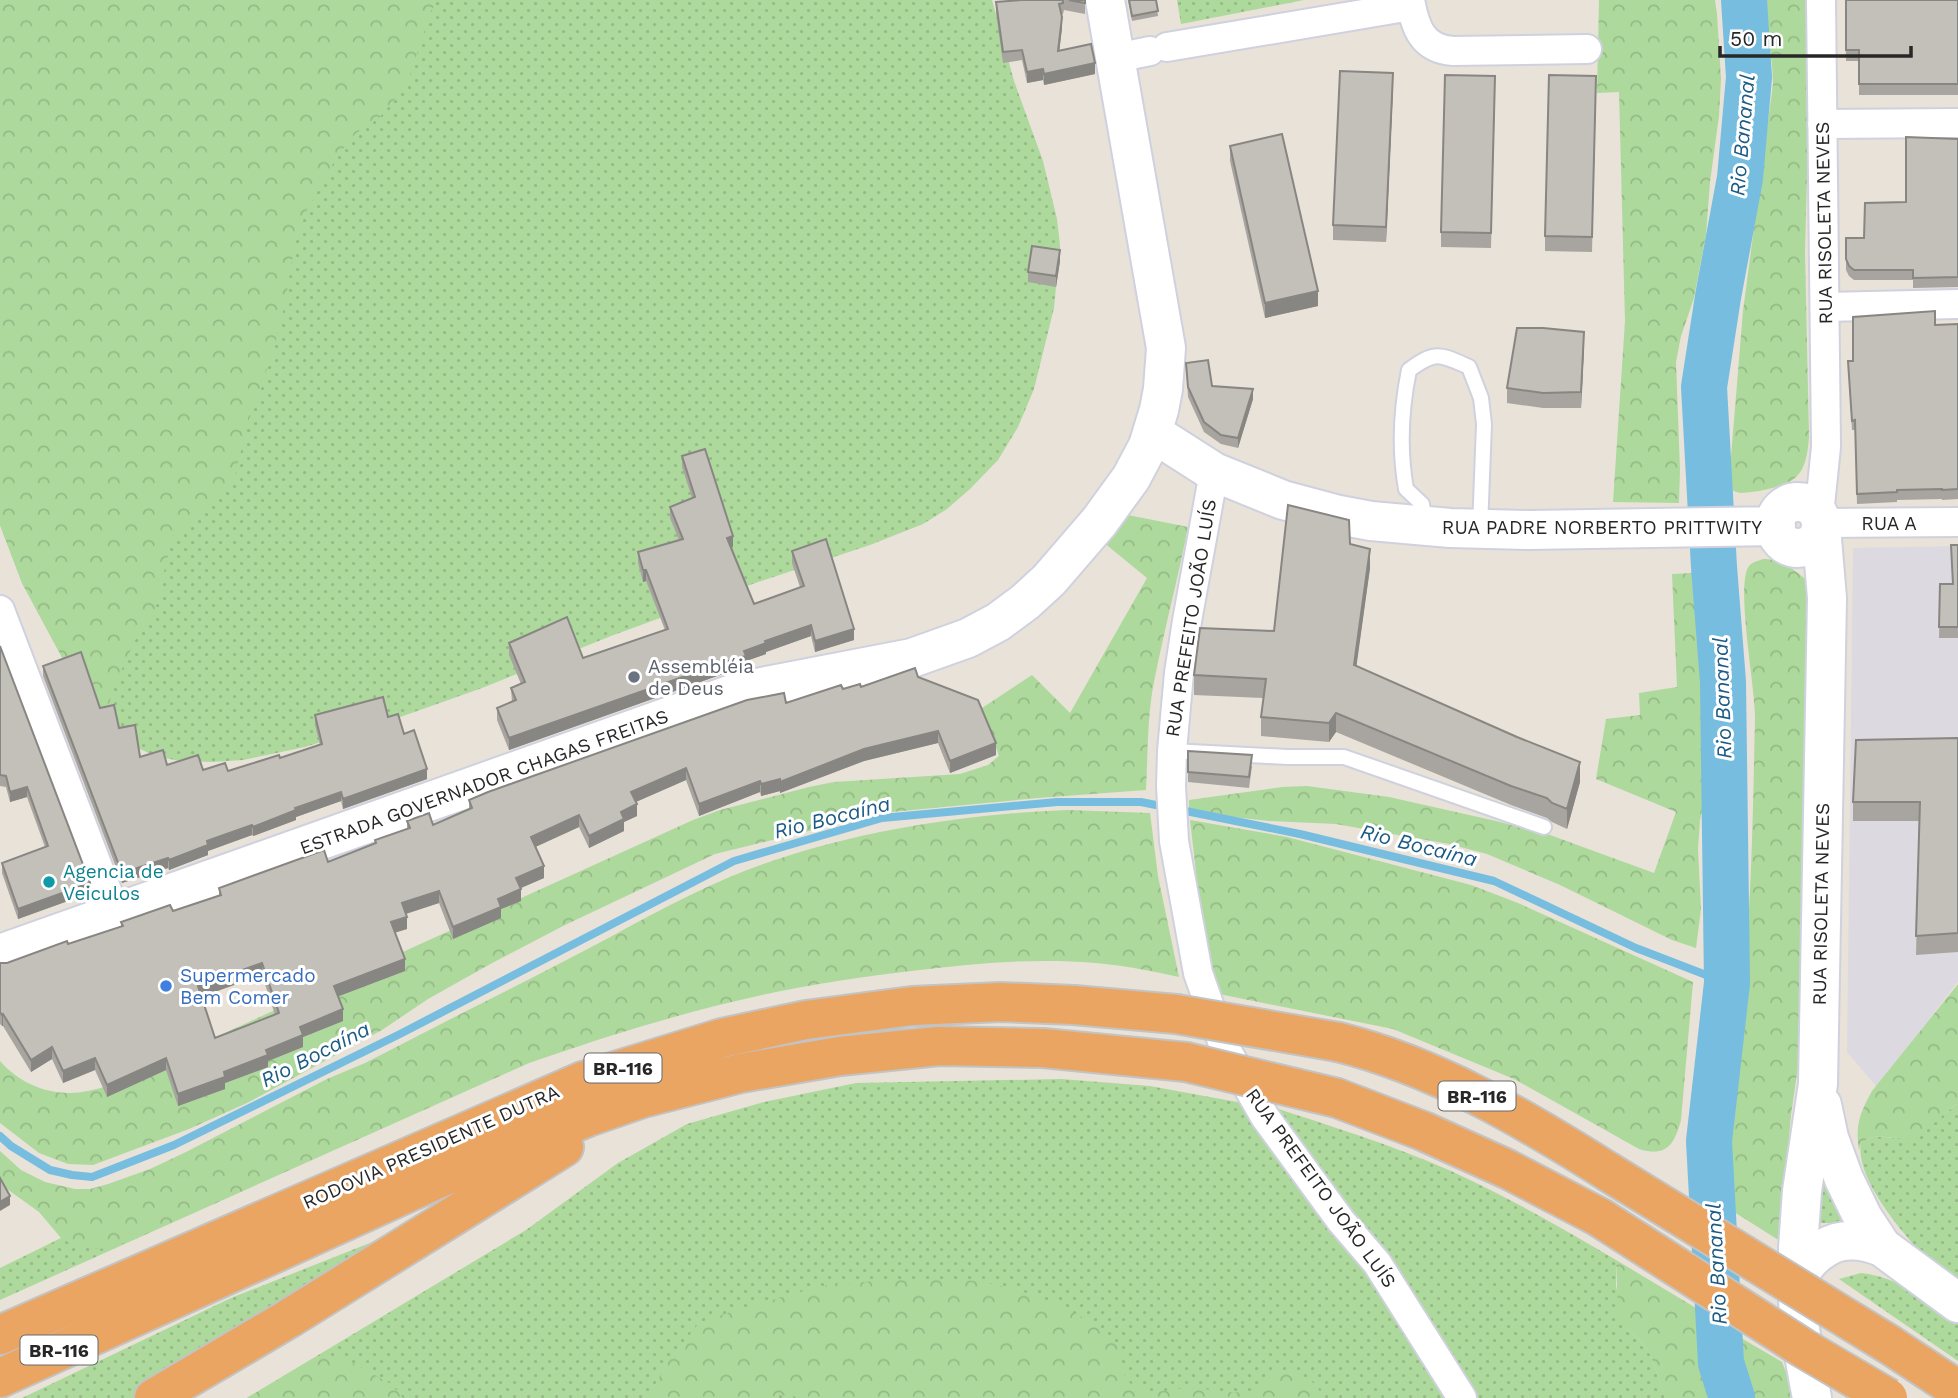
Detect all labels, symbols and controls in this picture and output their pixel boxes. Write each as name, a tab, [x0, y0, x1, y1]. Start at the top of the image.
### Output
scale bar	[1720, 14, 1911, 58]
text: 50 m	[1730, 26, 1782, 51]
water label: Rio Bananal	[1724, 73, 1760, 197]
street label: RUA RISOLETA NEVES	[1811, 121, 1837, 325]
street label: RUA PREFEITO JOÃO LUÍS	[1161, 497, 1221, 739]
street label: RUA A	[1861, 512, 1917, 535]
street label: RUA PADRE NORBERTO PRITTWITY	[1442, 516, 1762, 539]
water label: Rio Bananal	[1707, 637, 1737, 759]
place label: Assembléia de Deus	[648, 655, 754, 700]
marker: Assembléia de Deus	[626, 669, 642, 685]
street label: ESTRADA GOVERNADOR CHAGAS FREITAS	[297, 704, 671, 860]
water label: Rio Bocaína	[771, 790, 893, 844]
street label: RUA RISOLETA NEVES	[1808, 802, 1834, 1006]
water label: Rio Bocaína	[1358, 818, 1480, 872]
place label: Agencia de Veiculos	[63, 860, 164, 905]
marker: Agencia de Veiculos	[41, 874, 57, 890]
place label: Supermercado Bem Comer	[180, 964, 316, 1009]
marker: Supermercado Bem Comer	[158, 978, 174, 994]
water label: Rio Bocaína	[256, 1016, 374, 1092]
road number: BR-116	[584, 1054, 662, 1083]
street label: RODOVIA PRESIDENTE DUTRA	[299, 1080, 563, 1214]
road number: BR-116	[1438, 1082, 1516, 1111]
street label: RUA PREFEITO JOÃO LUÍS	[1241, 1084, 1401, 1292]
water label: Rio Bananal	[1700, 1202, 1732, 1326]
road number: BR-116	[20, 1336, 98, 1364]

